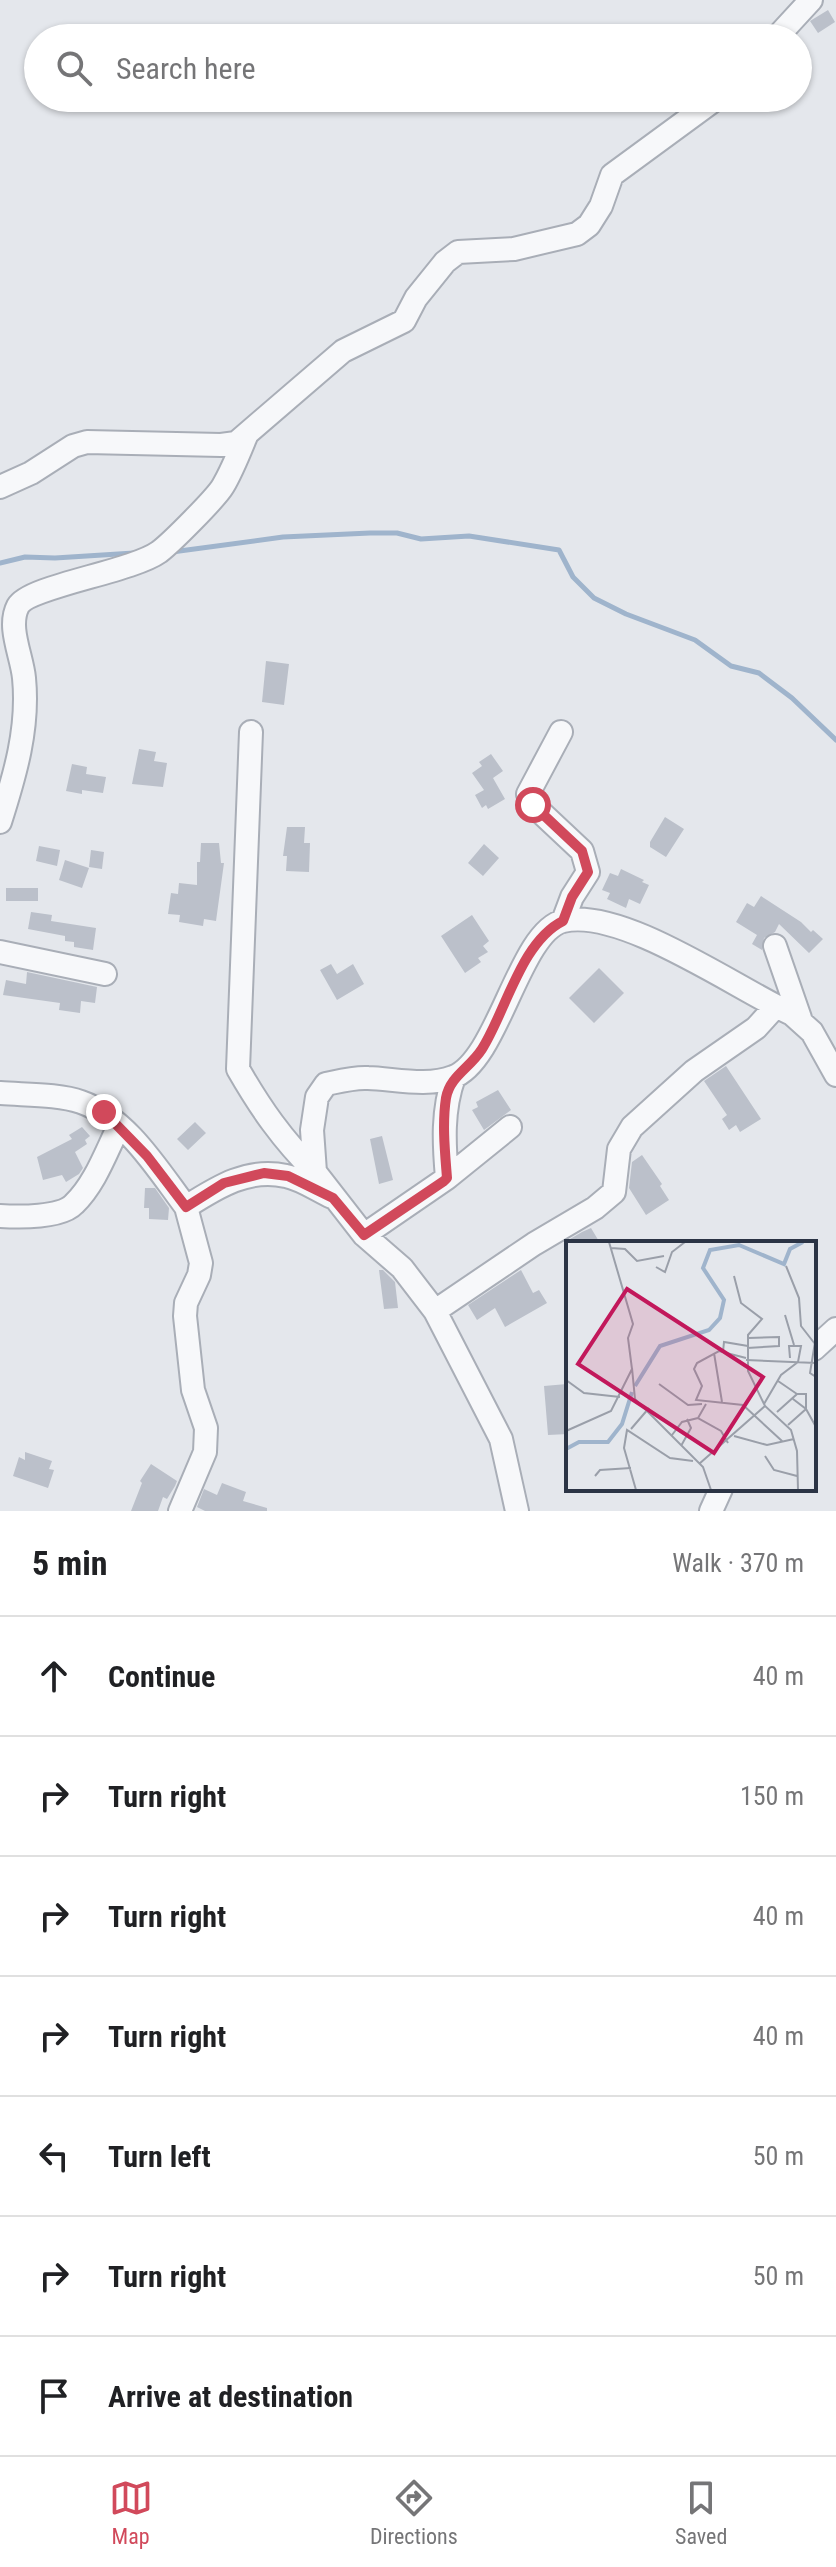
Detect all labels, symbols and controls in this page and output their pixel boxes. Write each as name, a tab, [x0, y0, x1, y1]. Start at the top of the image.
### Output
search box	[24, 24, 812, 112]
icon: search	[52, 46, 96, 90]
text: Search here	[116, 51, 256, 86]
route start	[515, 787, 551, 823]
route end	[86, 1094, 122, 1130]
inset map	[566, 1241, 816, 1491]
text: 5 min	[32, 1543, 108, 1583]
text: Walk · 370 m	[672, 1548, 804, 1578]
icon: ahead	[32, 1654, 76, 1698]
text: Continue	[108, 1659, 215, 1694]
text: 40 m	[753, 1661, 804, 1691]
icon: right	[32, 1774, 76, 1818]
text: Turn right	[108, 1779, 226, 1814]
text: 150 m	[740, 1781, 804, 1811]
icon: right	[32, 1894, 76, 1938]
text: Turn right	[108, 1899, 226, 1934]
text: 40 m	[753, 1901, 804, 1931]
icon: right	[32, 2014, 76, 2058]
text: Turn right	[108, 2019, 226, 2054]
text: 40 m	[753, 2021, 804, 2051]
icon: left	[32, 2134, 76, 2178]
text: Turn left	[108, 2139, 211, 2174]
text: 50 m	[753, 2141, 804, 2171]
icon: right	[32, 2254, 76, 2298]
text: Turn right	[108, 2259, 226, 2294]
text: 50 m	[753, 2261, 804, 2291]
icon: arrive	[32, 2374, 76, 2418]
text: Arrive at destination	[108, 2379, 353, 2414]
tab: Map	[109, 2476, 153, 2549]
tab: Directions	[370, 2476, 458, 2549]
tab: Saved	[675, 2476, 727, 2549]

